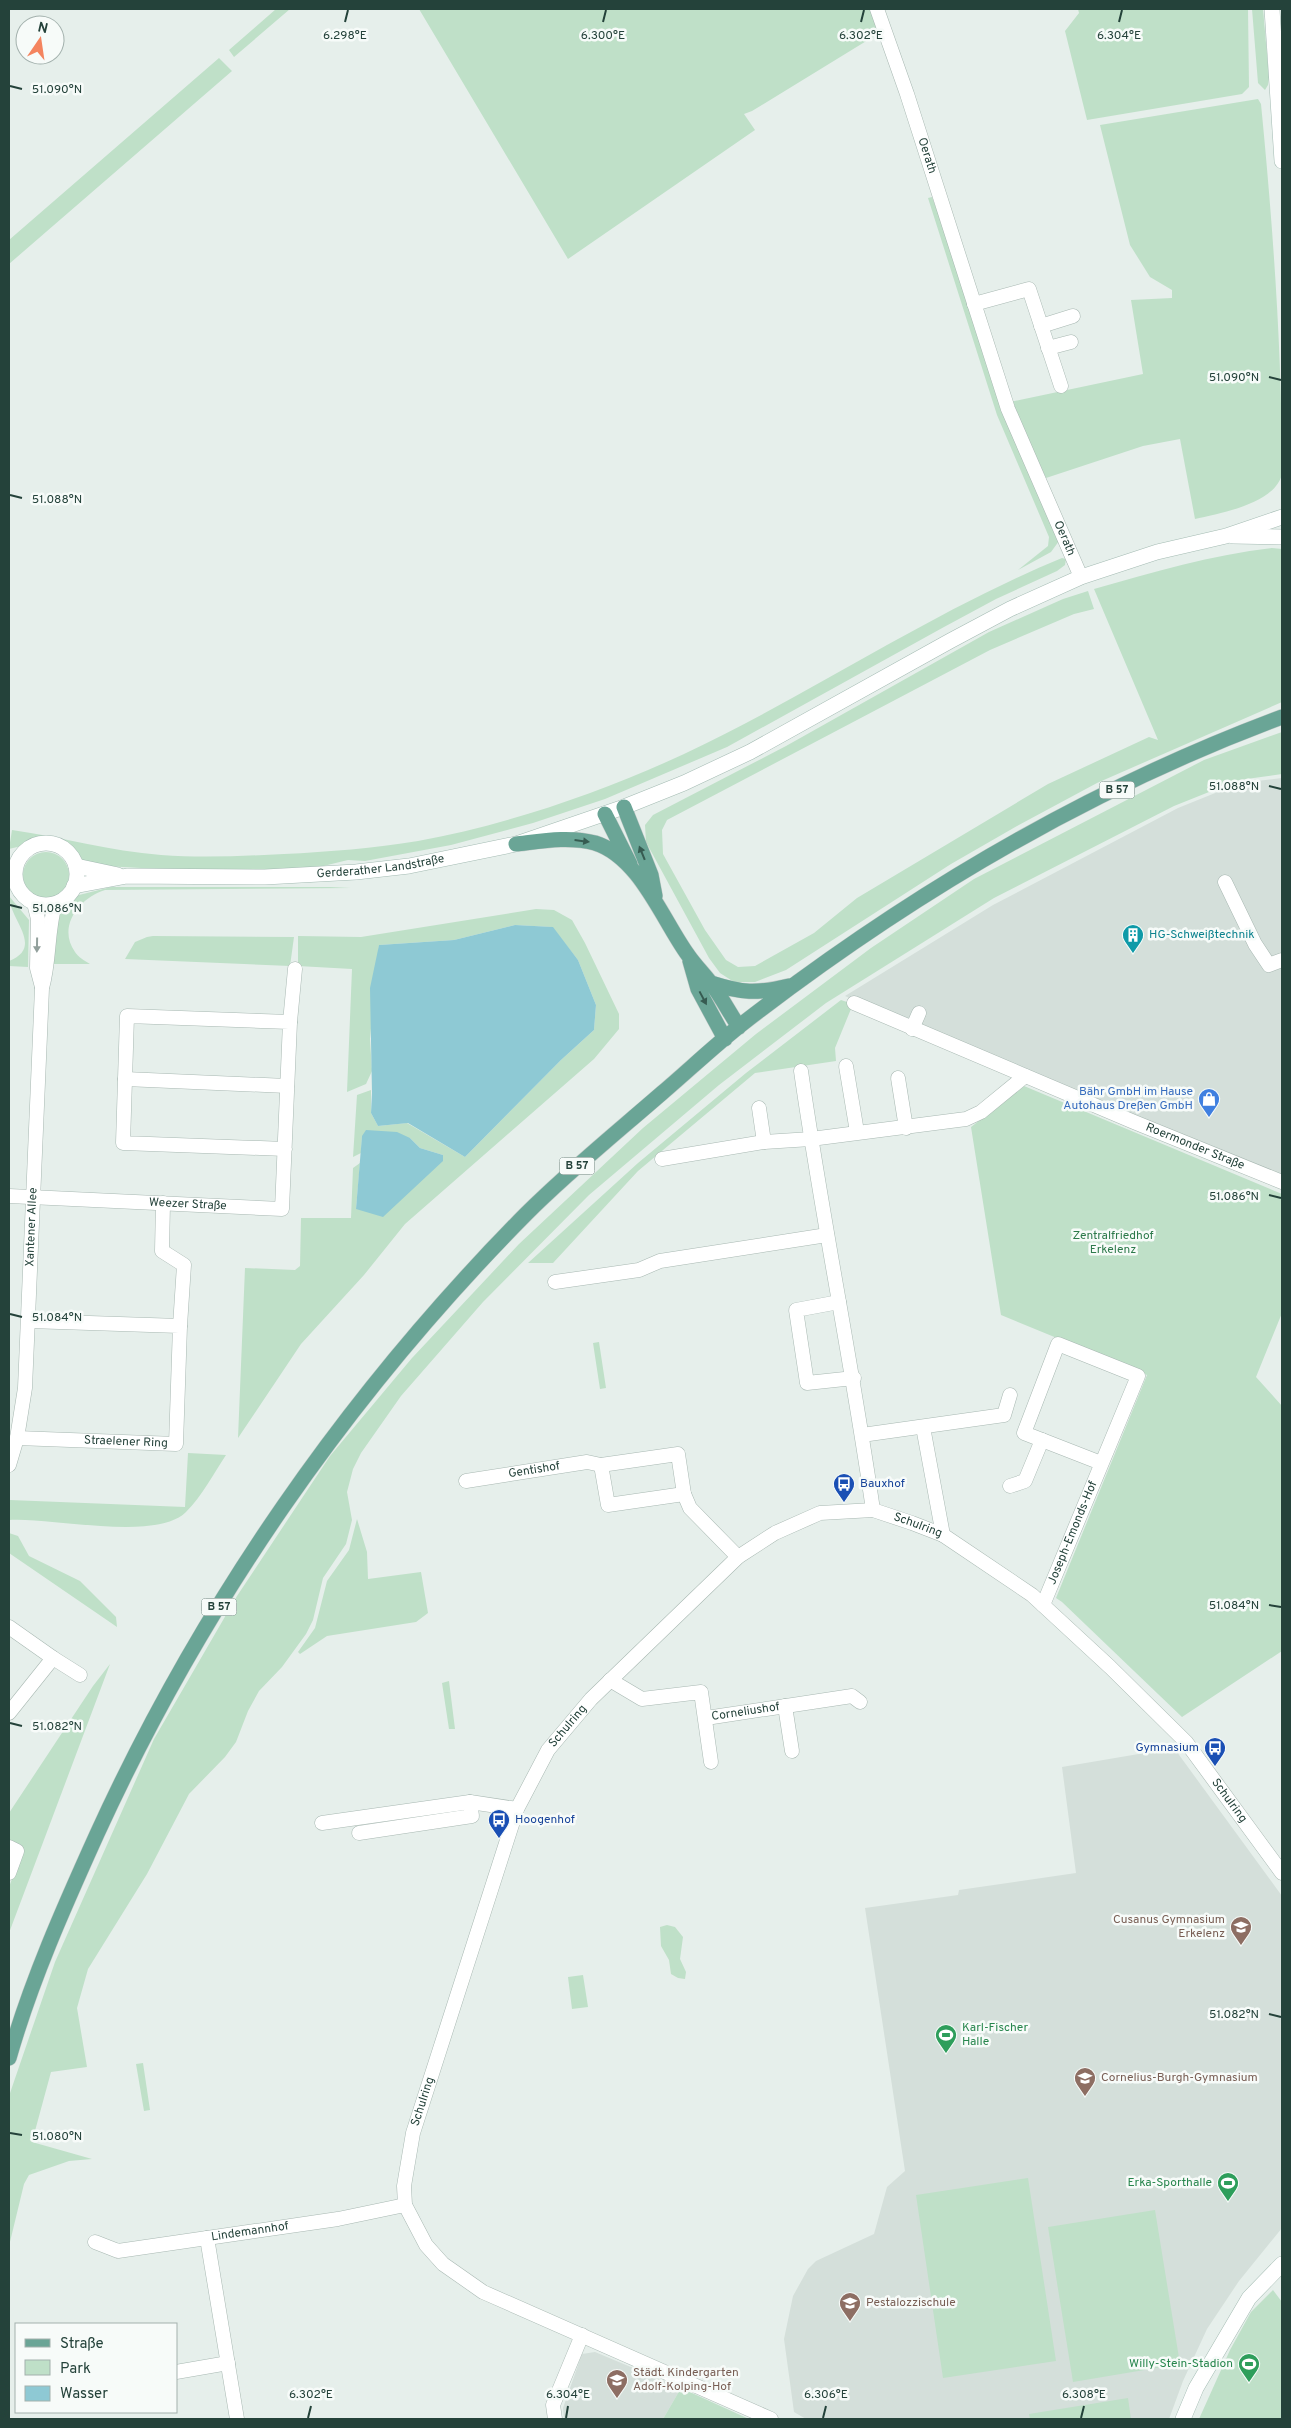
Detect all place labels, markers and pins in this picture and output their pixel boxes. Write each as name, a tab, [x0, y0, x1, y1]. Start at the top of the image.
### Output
building icon: HG-Schweißtechnik	[1121, 923, 1145, 954]
place label: HG-Schweißtechnik	[1149, 927, 1255, 943]
place label: Bähr GmbH im Hause Autohaus Dreßen GmbH	[1063, 1084, 1193, 1114]
shop icon: Bähr GmbH im Hause Autohaus Dreßen GmbH	[1197, 1087, 1221, 1118]
bus stop icon: Bauxhof	[832, 1472, 856, 1503]
place label: Bauxhof	[860, 1476, 905, 1492]
bus stop icon: Gymnasium	[1203, 1736, 1227, 1767]
place label: Gymnasium	[1135, 1740, 1199, 1756]
bus stop icon: Hoogenhof	[487, 1808, 511, 1839]
place label: Hoogenhof	[515, 1812, 575, 1828]
place label: Cusanus Gymnasium Erkelenz	[1113, 1912, 1225, 1942]
school or university icon: Cusanus Gymnasium Erkelenz	[1229, 1915, 1253, 1946]
place label: Karl-Fischer Halle	[962, 2020, 1028, 2050]
sports icon: Karl-Fischer Halle	[934, 2023, 958, 2054]
school or university icon: Cornelius-Burgh-Gymnasium	[1073, 2066, 1097, 2097]
place label: Cornelius-Burgh-Gymnasium	[1101, 2070, 1258, 2086]
sports icon: Erka-Sporthalle	[1216, 2171, 1240, 2202]
place label: Erka-Sporthalle	[1127, 2175, 1212, 2191]
school or university icon: Pestalozzischule	[838, 2291, 862, 2322]
place label: Pestalozzischule	[866, 2295, 956, 2311]
sports icon: Willy-Stein-Stadion	[1237, 2352, 1261, 2383]
place label: Willy-Stein-Stadion	[1129, 2356, 1233, 2372]
place label: Städt. Kindergarten Adolf-Kolping-Hof	[633, 2365, 739, 2395]
school or university icon: Städt. Kindergarten Adolf-Kolping-Hof	[605, 2368, 629, 2399]

